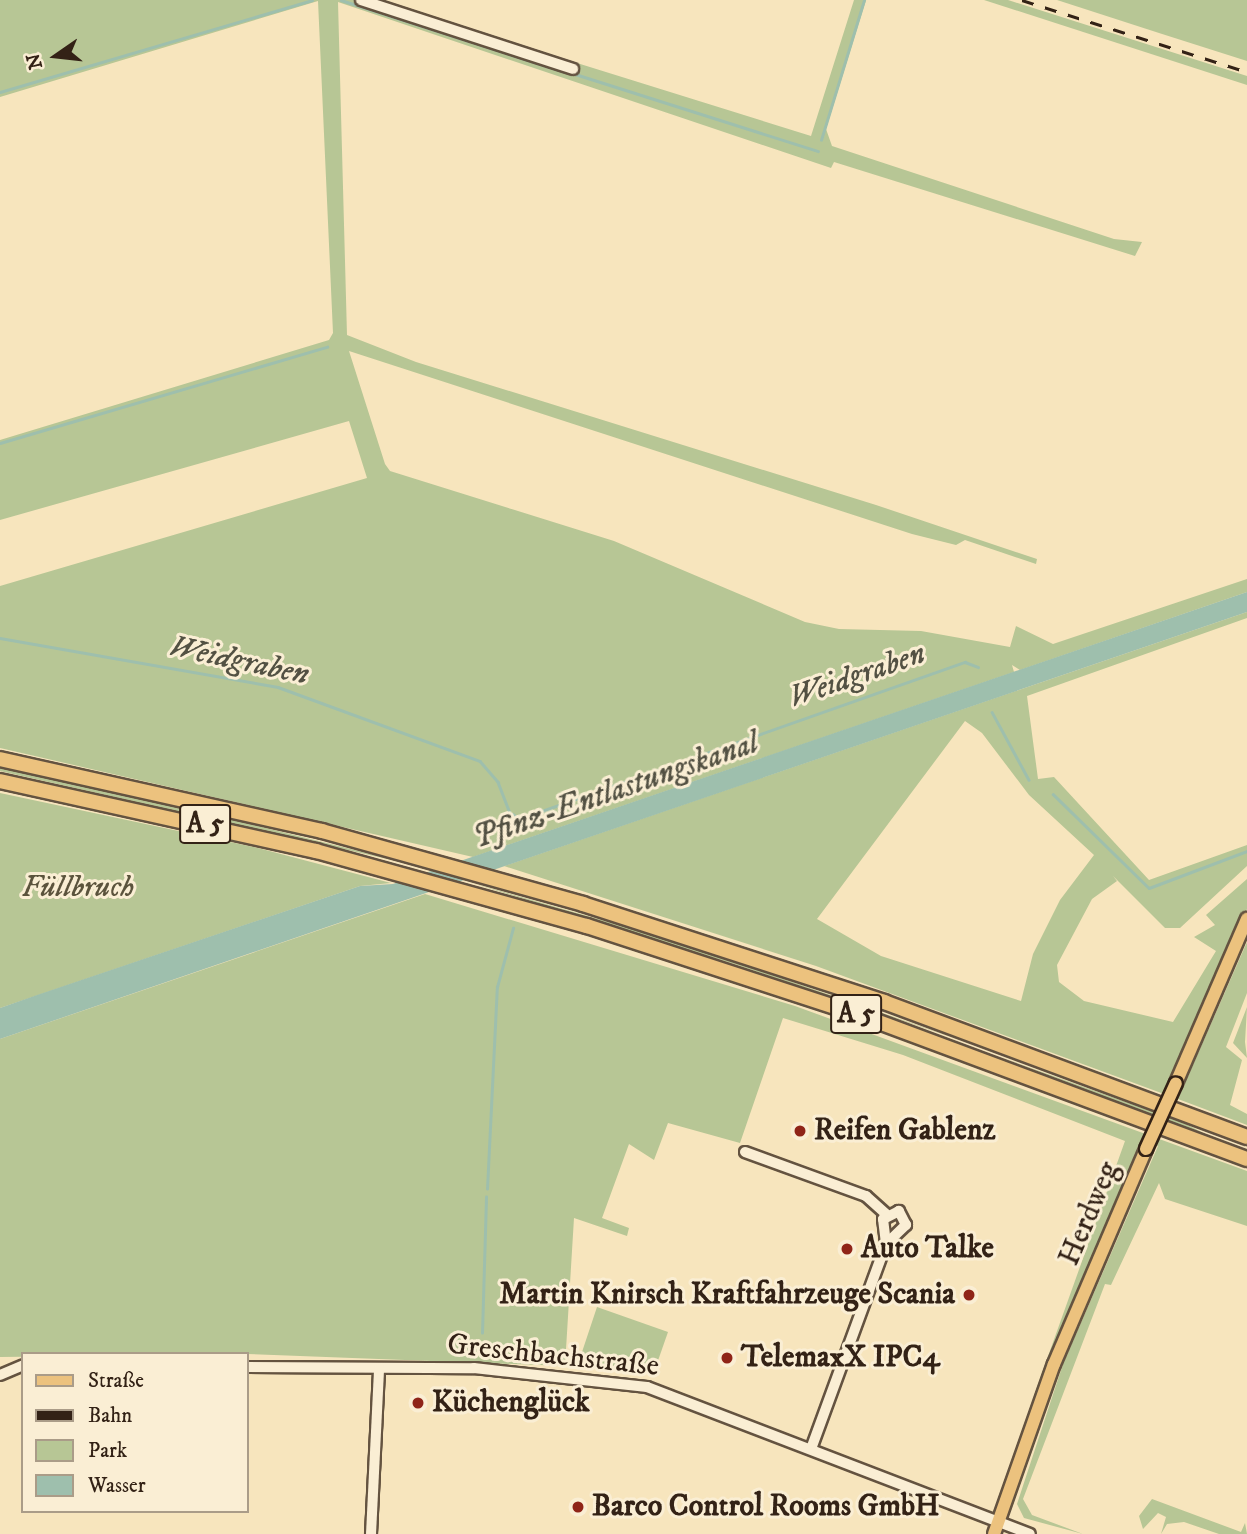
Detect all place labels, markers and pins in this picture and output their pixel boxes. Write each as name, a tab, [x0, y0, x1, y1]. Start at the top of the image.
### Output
place label: Reifen Gablenz	[814, 1113, 996, 1149]
marker: Reifen Gablenz	[792, 1123, 808, 1139]
place label: Auto Talke	[861, 1231, 994, 1267]
marker: Auto Talke	[839, 1241, 855, 1257]
place label: Martin Knirsch Kraftfahrzeuge Scania	[499, 1277, 955, 1313]
marker: Martin Knirsch Kraftfahrzeuge Scania	[961, 1287, 977, 1303]
place label: TelemaxX IPC4	[741, 1340, 940, 1376]
marker: TelemaxX IPC4	[719, 1350, 735, 1366]
place label: Küchenglück	[432, 1385, 590, 1421]
marker: Küchenglück	[410, 1395, 426, 1411]
place label: Barco Control Rooms GmbH	[592, 1489, 940, 1525]
marker: Barco Control Rooms GmbH	[570, 1499, 586, 1515]

